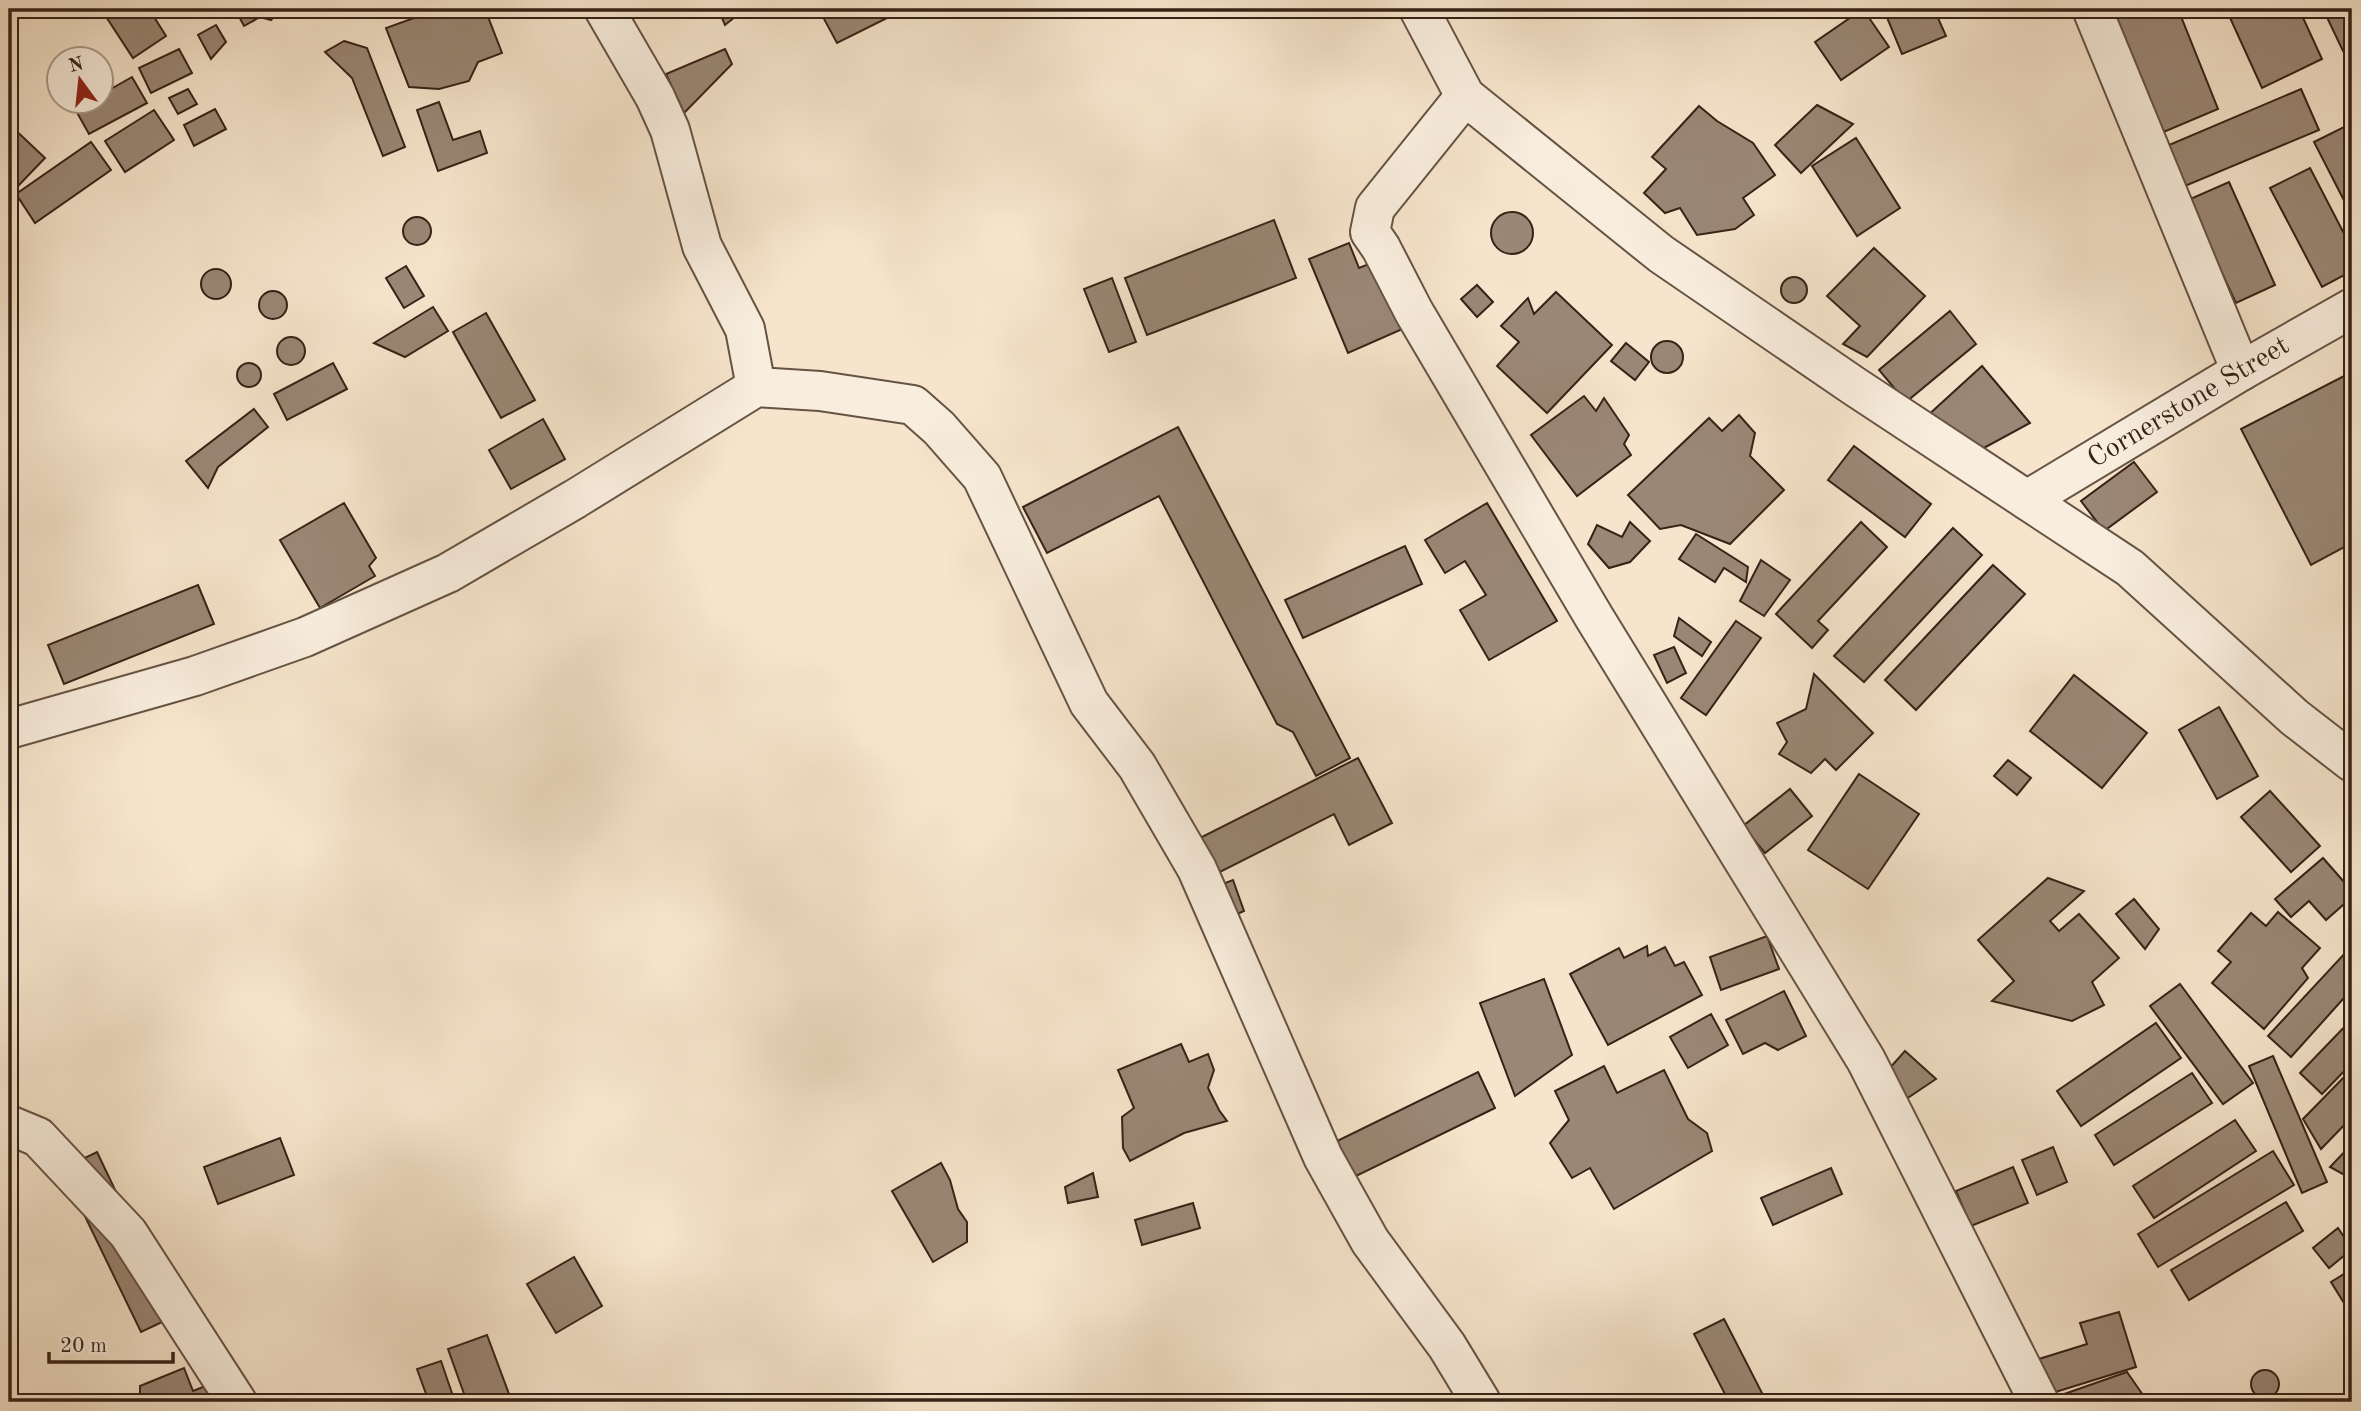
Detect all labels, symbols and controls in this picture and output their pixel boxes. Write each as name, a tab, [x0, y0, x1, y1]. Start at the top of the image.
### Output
north arrow	[46, 46, 116, 116]
text: N	[67, 55, 86, 77]
street label: Cornerstone Street	[2083, 332, 2295, 474]
scale bar	[49, 1320, 173, 1364]
text: 20 m	[60, 1336, 107, 1357]

